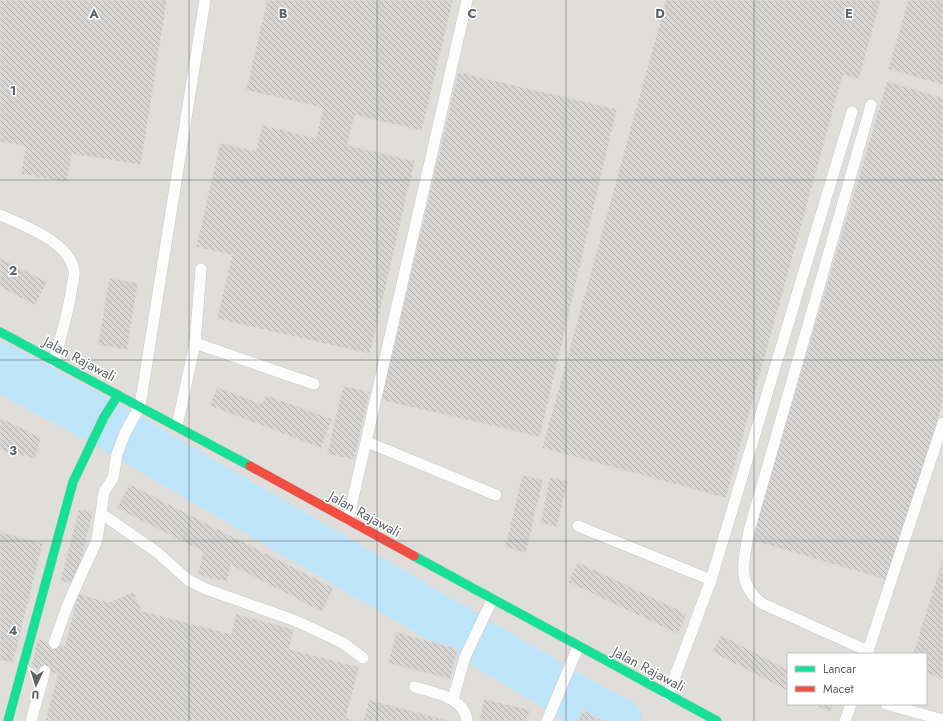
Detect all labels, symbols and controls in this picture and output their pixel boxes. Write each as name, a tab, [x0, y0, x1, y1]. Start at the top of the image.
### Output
text: A	[88, 4, 99, 23]
text: B	[279, 4, 288, 23]
text: C	[467, 4, 477, 23]
text: D	[655, 4, 665, 23]
text: E	[845, 4, 853, 23]
text: 1	[10, 81, 16, 100]
text: 2	[9, 261, 17, 280]
street label: Jalan Rajawali	[38, 331, 120, 386]
text: 3	[9, 441, 17, 460]
street label: Jalan Rajawali	[324, 485, 405, 542]
text: 4	[8, 621, 18, 640]
street label: Jalan Rajawali	[607, 641, 689, 696]
legend	[787, 653, 927, 705]
text: Lancar	[823, 660, 857, 678]
north arrow	[16, 665, 56, 705]
text: Macet	[823, 680, 853, 698]
text: U	[31, 687, 40, 703]

